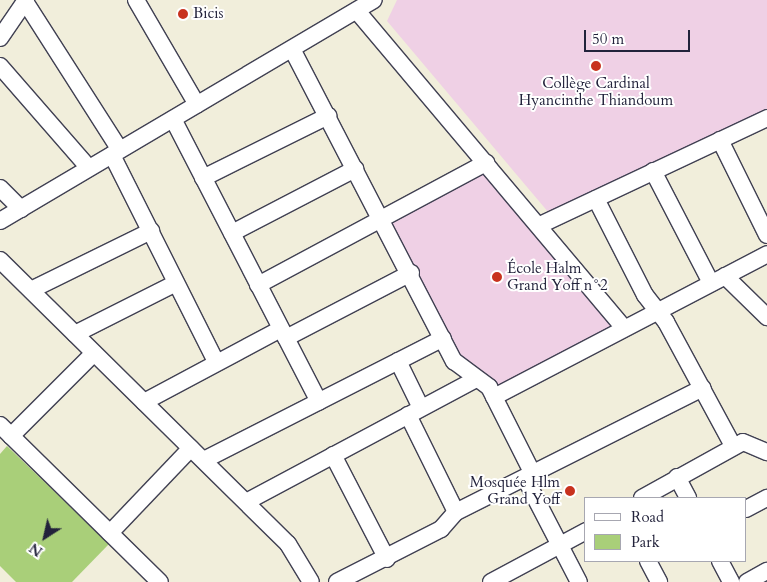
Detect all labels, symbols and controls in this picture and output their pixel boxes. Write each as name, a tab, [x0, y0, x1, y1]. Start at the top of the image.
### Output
place label: Bicis	[193, 5, 223, 23]
marker: Bicis	[177, 8, 189, 20]
scale bar	[587, 20, 693, 52]
text: 50 m	[592, 29, 624, 49]
marker: Collège Cardinal Hyancinthe Thiandoum	[590, 60, 602, 72]
place label: Collège Cardinal Hyancinthe Thiandoum	[519, 74, 673, 109]
place label: École Halm Grand Yoff n°2	[507, 259, 608, 294]
marker: École Halm Grand Yoff n°2	[491, 271, 503, 283]
place label: Mosquée Hlm Grand Yoff	[470, 473, 560, 508]
marker: Mosquée Hlm Grand Yoff	[564, 485, 576, 497]
legend	[584, 497, 747, 562]
text: Road	[631, 507, 664, 527]
north arrow	[20, 512, 70, 562]
text: Park	[631, 532, 660, 552]
text: N	[26, 538, 47, 561]

